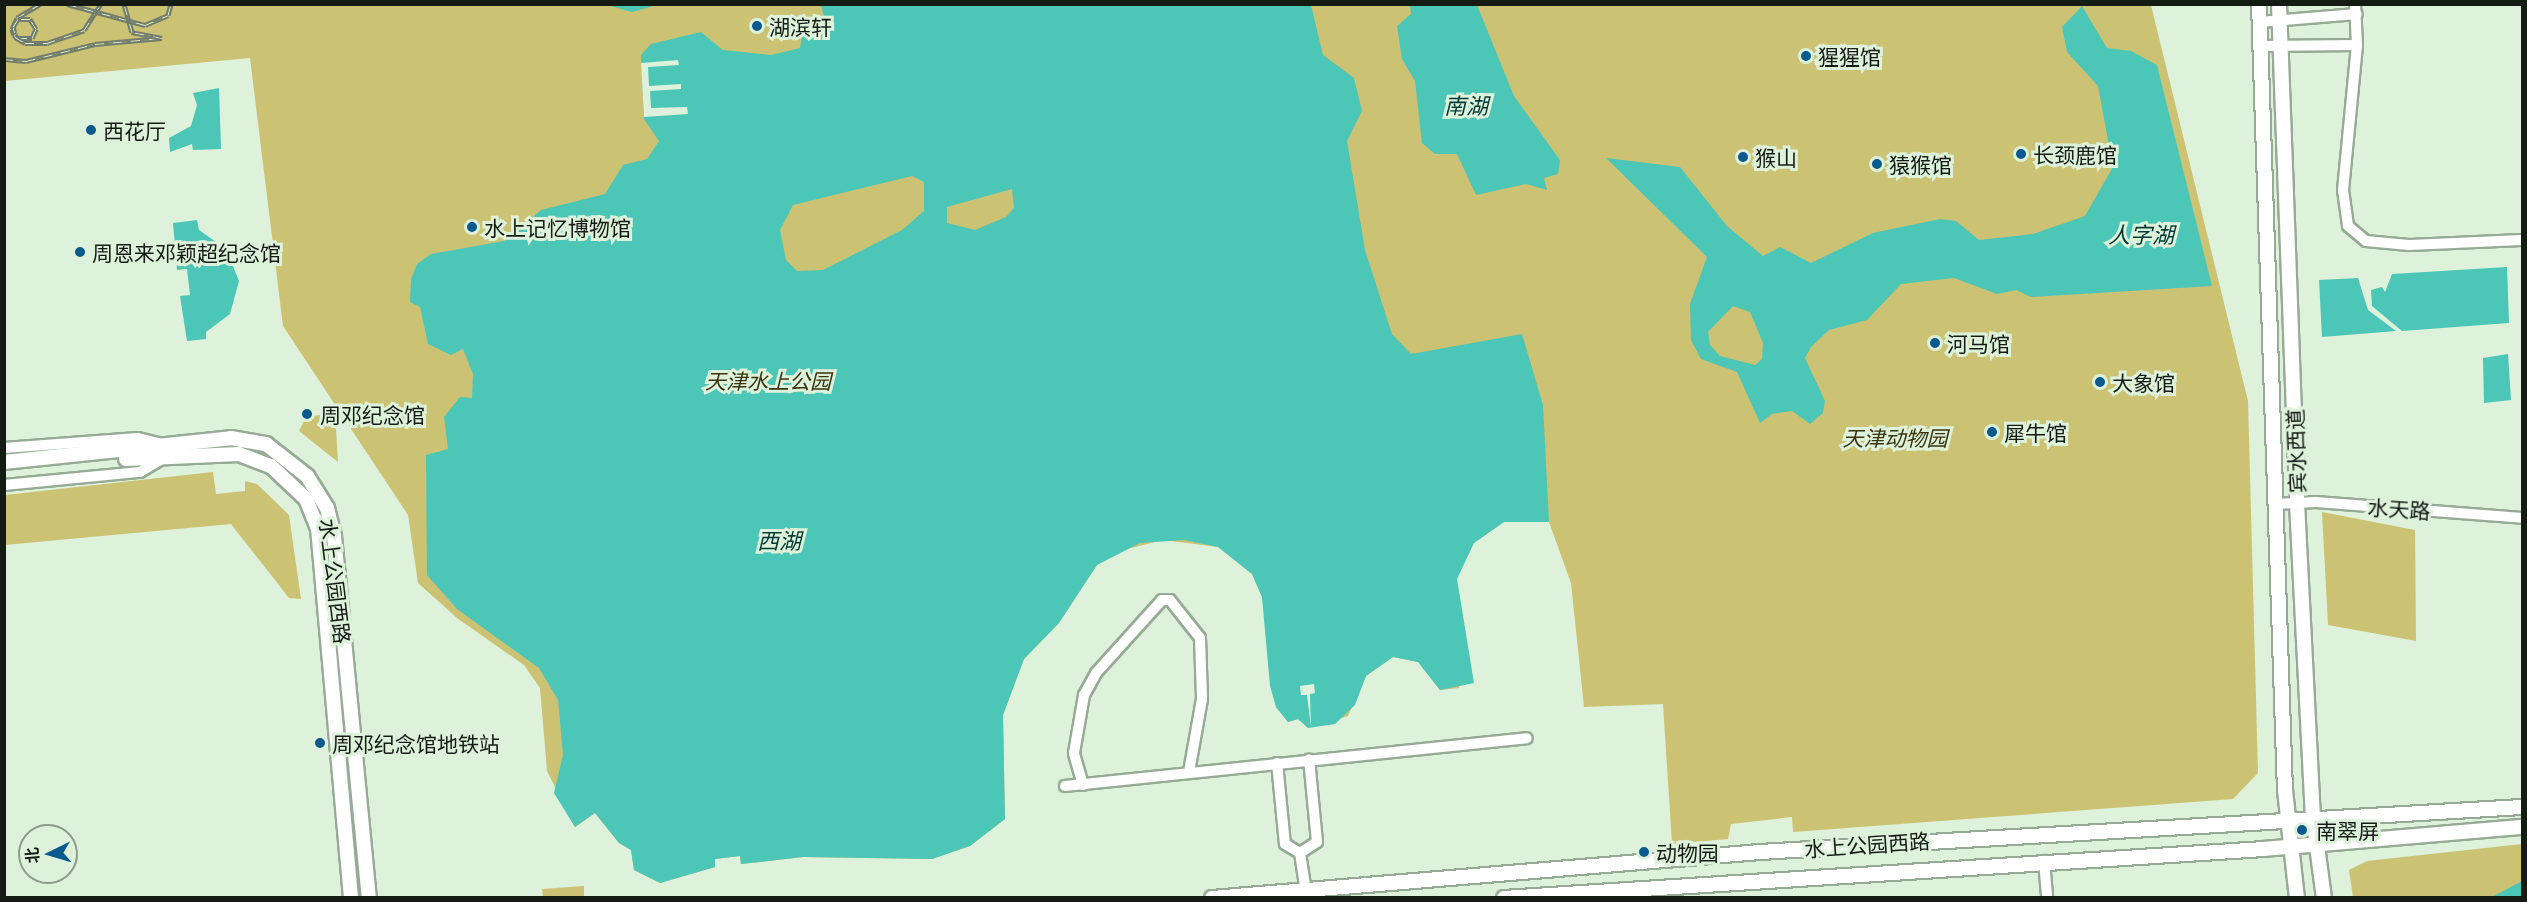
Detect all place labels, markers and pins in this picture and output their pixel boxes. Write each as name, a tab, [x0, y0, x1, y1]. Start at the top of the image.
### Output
place label: 湖滨轩	[769, 13, 832, 39]
marker: 湖滨轩	[750, 19, 764, 33]
place label: 猩猩馆	[1818, 43, 1881, 69]
marker: 猩猩馆	[1799, 49, 1813, 63]
place label: 西花厅	[103, 117, 166, 143]
marker: 西花厅	[84, 123, 98, 137]
place label: 长颈鹿馆	[2033, 141, 2117, 167]
place label: 猴山	[1755, 144, 1797, 170]
marker: 长颈鹿馆	[2014, 147, 2028, 161]
marker: 猴山	[1736, 150, 1750, 164]
place label: 猿猴馆	[1889, 151, 1952, 177]
marker: 猿猴馆	[1870, 157, 1884, 171]
place label: 水上记忆博物馆	[484, 214, 631, 240]
marker: 水上记忆博物馆	[465, 220, 479, 234]
place label: 周恩来邓颖超纪念馆	[92, 239, 281, 265]
marker: 周恩来邓颖超纪念馆	[73, 245, 87, 259]
place label: 河马馆	[1947, 330, 2010, 356]
marker: 河马馆	[1928, 336, 1942, 350]
place label: 大象馆	[2112, 369, 2175, 395]
marker: 大象馆	[2093, 375, 2107, 389]
place label: 周邓纪念馆	[320, 401, 425, 427]
marker: 周邓纪念馆	[298, 405, 316, 423]
place label: 犀牛馆	[2004, 419, 2067, 445]
marker: 犀牛馆	[1985, 425, 1999, 439]
place label: 周邓纪念馆地铁站	[332, 730, 500, 756]
marker: 周邓纪念馆地铁站	[313, 736, 327, 750]
place label: 南翠屏	[2316, 817, 2379, 843]
marker: 南翠屏	[2293, 821, 2311, 839]
place label: 动物园	[1656, 839, 1719, 865]
marker: 动物园	[1637, 845, 1651, 859]

